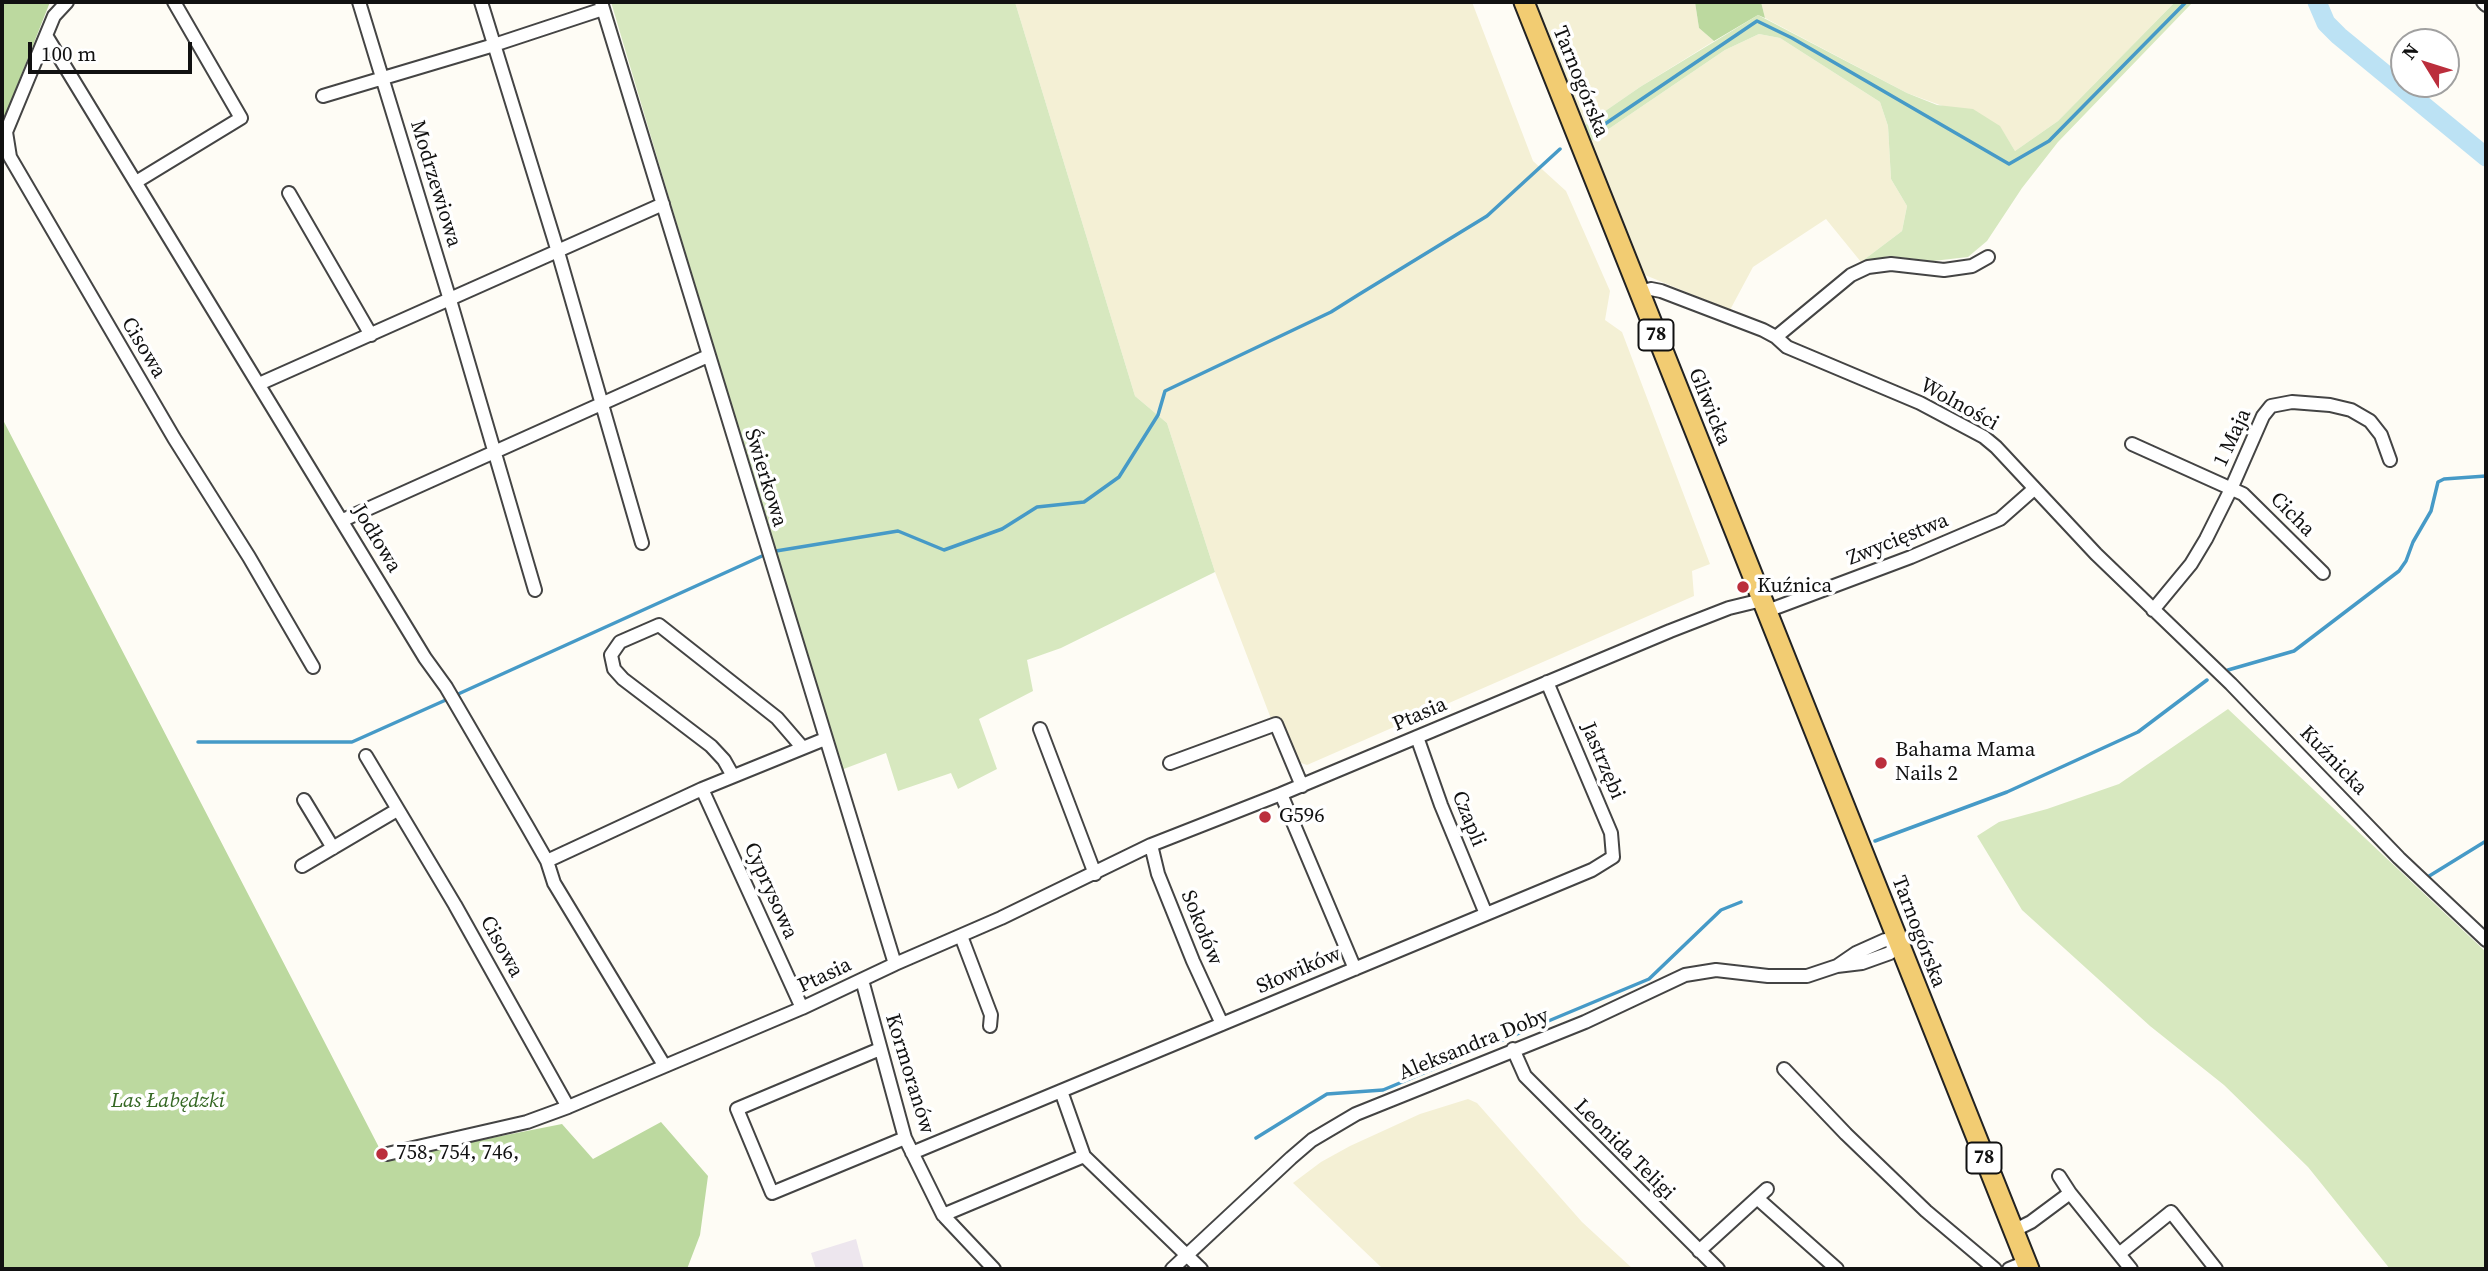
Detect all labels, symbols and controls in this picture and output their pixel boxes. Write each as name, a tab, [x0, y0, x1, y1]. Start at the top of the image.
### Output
street label: Tarnogórska	[1546, 23, 1614, 141]
scale bar	[32, 28, 196, 72]
north arrow	[2390, 28, 2460, 98]
text: N	[2396, 38, 2425, 65]
text: 100 m	[41, 39, 96, 68]
street label: Modrzewiowa	[404, 118, 466, 250]
street label: Cisowa	[115, 313, 171, 383]
road number: 78	[1638, 320, 1674, 350]
street label: Gliwicka	[1682, 365, 1736, 449]
street label: Wolności	[1915, 373, 2003, 437]
street label: 1 Maja	[2209, 405, 2257, 471]
street label: Świerkowa	[738, 426, 792, 530]
street label: Cicha	[2264, 487, 2320, 543]
street label: Jodłowa	[346, 500, 406, 578]
street label: Zwycięstwa	[1844, 508, 1952, 572]
place label: Kuźnica	[1757, 574, 1832, 600]
marker: Kuźnica	[1735, 579, 1751, 595]
street label: Ptasia	[1389, 692, 1451, 738]
street label: Jastrzębi	[1575, 719, 1629, 803]
street label: Kuźnicka	[2294, 721, 2372, 801]
place label: Bahama Mama Nails 2	[1895, 738, 2035, 788]
marker: Bahama Mama Nails 2	[1873, 755, 1889, 771]
street label: Czapli	[1446, 788, 1490, 850]
place label: G596	[1279, 804, 1325, 830]
marker: G596	[1257, 809, 1273, 825]
street label: Cyprysowa	[738, 839, 802, 943]
street label: Tarnogórska	[1885, 873, 1951, 991]
street label: Sokołów	[1175, 887, 1227, 969]
street label: Cisowa	[474, 912, 528, 982]
street label: Słowików	[1253, 942, 1345, 1000]
street label: Ptasia	[794, 953, 856, 999]
street label: Aleksandra Doby	[1395, 1003, 1553, 1087]
street label: Kormoranów	[879, 1011, 939, 1137]
park label: Las Łabędzki	[111, 1089, 225, 1115]
street label: Leonida Teligi	[1568, 1094, 1680, 1206]
place label: 758, 754, 746,	[396, 1141, 519, 1167]
road number: 78	[1966, 1142, 2002, 1174]
marker: 758, 754, 746,	[374, 1146, 390, 1162]

